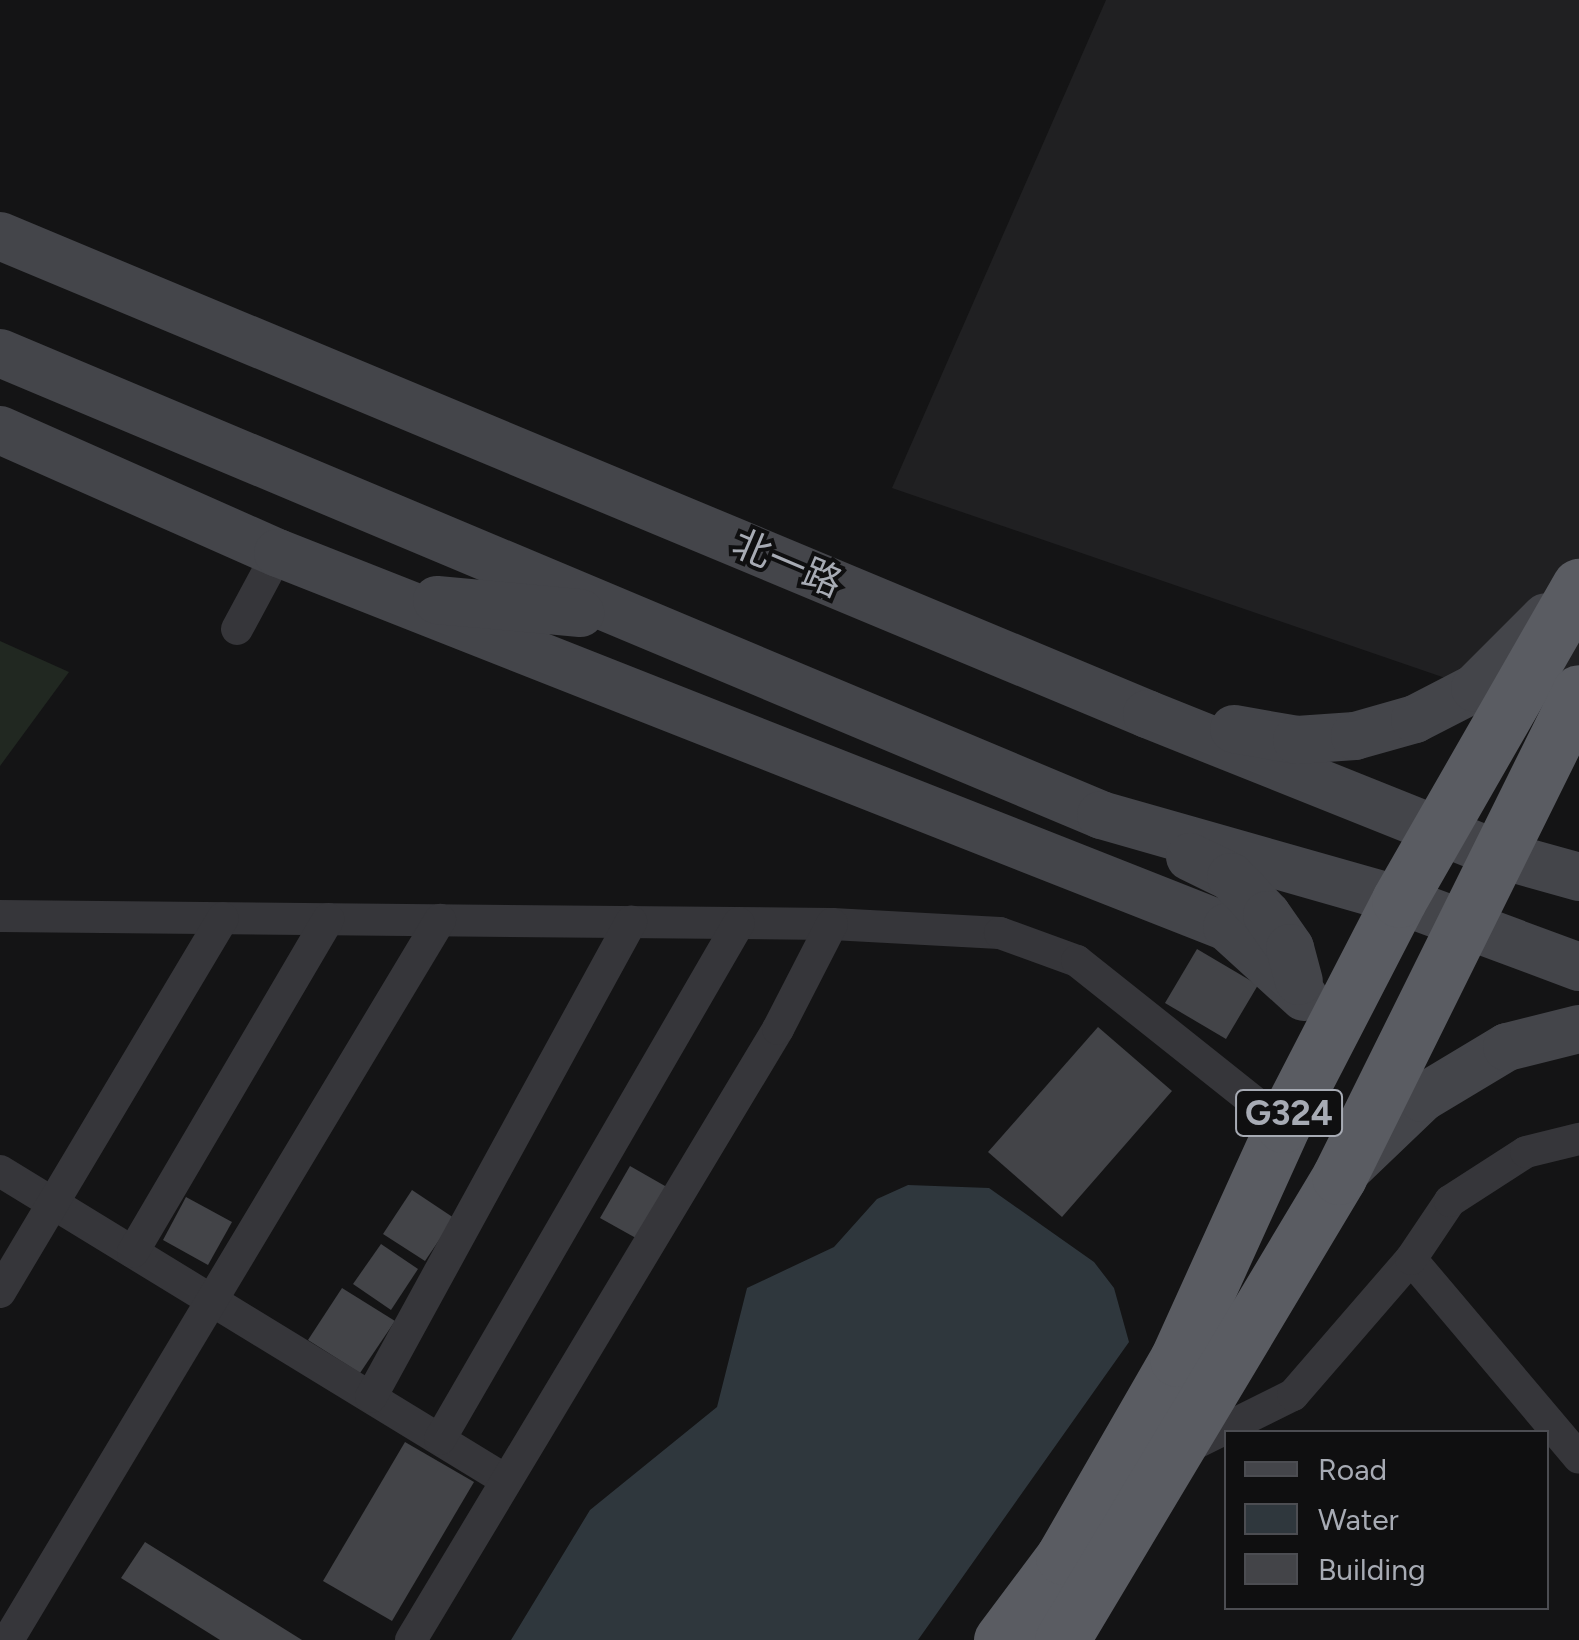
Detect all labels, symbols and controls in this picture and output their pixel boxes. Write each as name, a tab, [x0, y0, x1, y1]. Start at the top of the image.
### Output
street label: 北一路	[726, 521, 848, 607]
road number: G324	[1234, 1083, 1344, 1143]
legend	[1224, 1430, 1549, 1610]
text: Road	[1318, 1451, 1387, 1488]
text: Water	[1318, 1501, 1399, 1538]
text: Building	[1318, 1551, 1426, 1588]

